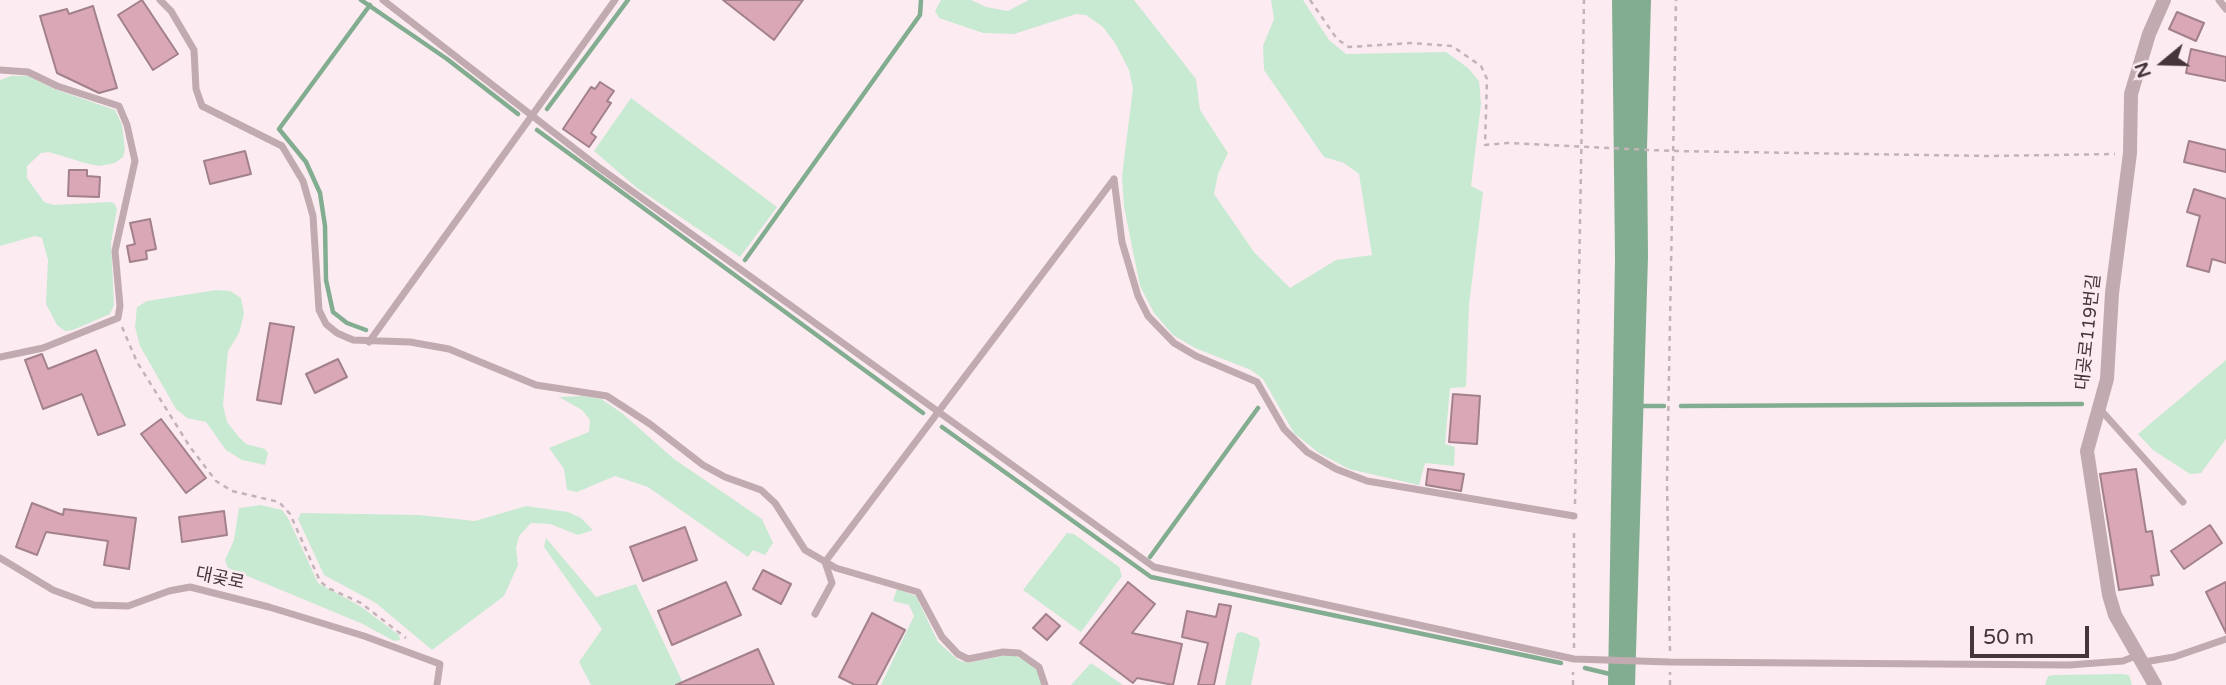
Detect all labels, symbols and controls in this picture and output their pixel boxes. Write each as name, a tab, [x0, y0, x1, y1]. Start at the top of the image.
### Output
north arrow	[2128, 28, 2198, 98]
text: N	[2130, 59, 2156, 81]
street label: 대곶로119번길	[2072, 273, 2106, 391]
street label: 대곶로	[193, 563, 247, 595]
scale bar	[1974, 612, 2093, 656]
text: 50 m	[1983, 625, 2034, 650]

